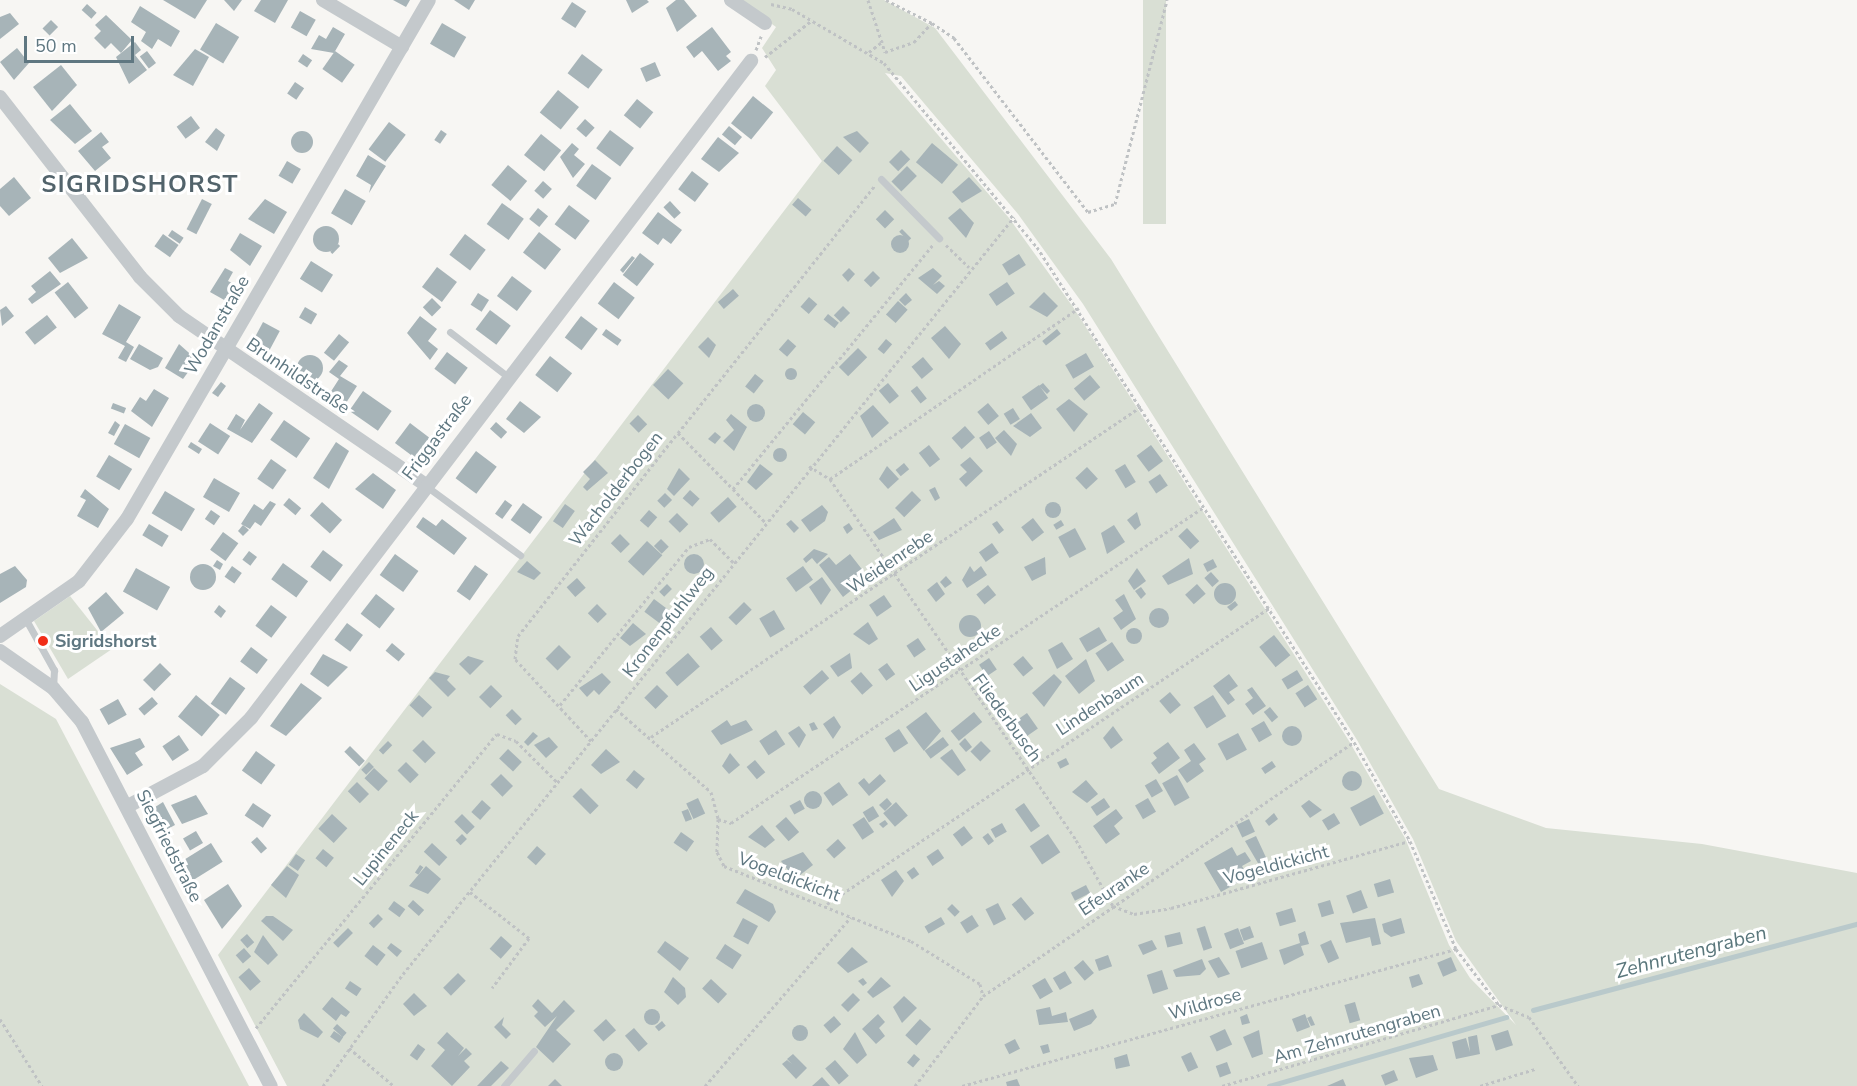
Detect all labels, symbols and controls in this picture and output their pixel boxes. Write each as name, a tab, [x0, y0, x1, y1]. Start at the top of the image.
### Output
scale bar	[27, 24, 136, 62]
text: 50 m	[35, 34, 77, 58]
district label: SIGRIDSHORST	[41, 171, 239, 199]
street label: Wodanstraße	[180, 272, 254, 378]
street label: Brunhildstraße	[242, 333, 354, 419]
street label: Friggastraße	[398, 390, 476, 484]
street label: Wacholderbogen	[565, 427, 667, 551]
street label: Weidenrebe	[843, 525, 937, 599]
street label: Kronenpfuhlweg	[618, 562, 718, 682]
street label: Ligustahecke	[905, 620, 1005, 696]
place label: Sigridshorst	[55, 630, 157, 652]
marker: Sigridshorst	[36, 634, 50, 648]
street label: Lindenbaum	[1052, 668, 1148, 740]
street label: Fliederbusch	[968, 670, 1046, 766]
street label: Siegfriedstraße	[131, 786, 207, 906]
street label: Lupineneck	[349, 806, 423, 890]
street label: Vogeldickicht	[1221, 841, 1331, 889]
street label: Vogeldickicht	[735, 848, 843, 906]
street label: Efeuranke	[1075, 858, 1153, 920]
water label: Zehnrutengraben	[1613, 920, 1769, 984]
street label: Wildrose	[1166, 983, 1244, 1025]
street label: Am Zehnrutengraben	[1271, 1000, 1443, 1068]

